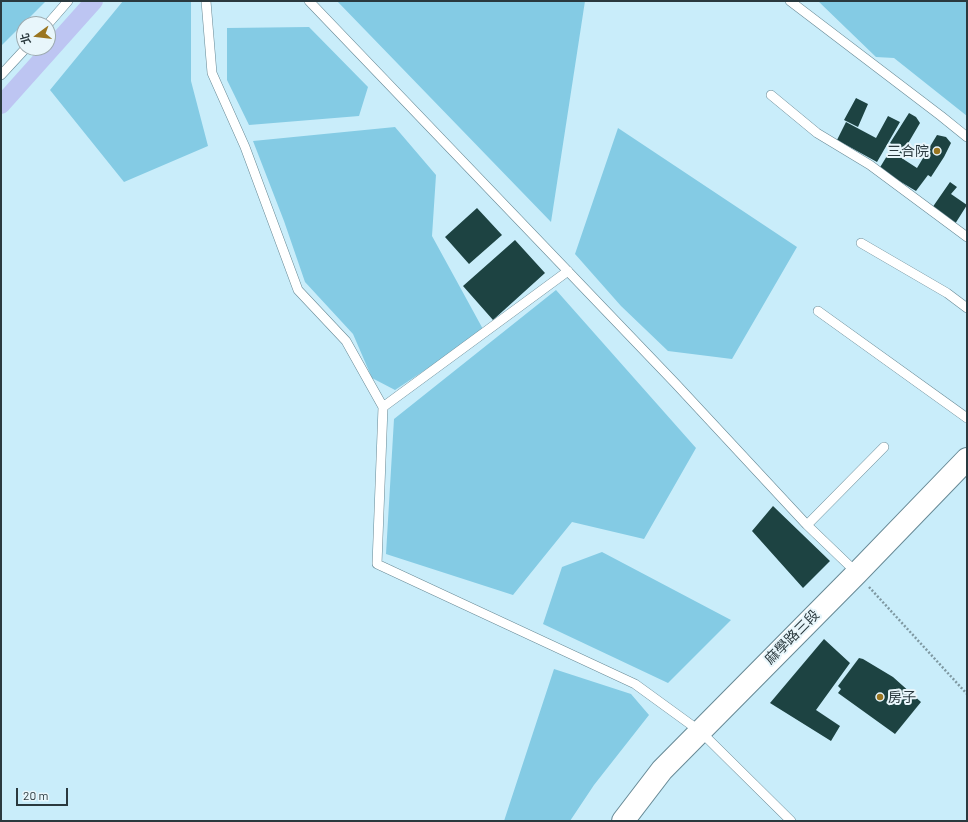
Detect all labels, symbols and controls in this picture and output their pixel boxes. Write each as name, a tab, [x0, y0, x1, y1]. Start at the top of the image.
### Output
north arrow	[16, 16, 56, 56]
text: 北	[17, 32, 33, 46]
place label: 三合院	[887, 143, 929, 159]
marker: 三合院	[932, 146, 942, 156]
street label: 麻學路三段	[761, 606, 823, 668]
place label: 房子	[888, 689, 916, 705]
marker: 房子	[875, 692, 885, 702]
scale bar	[18, 780, 70, 806]
text: 20 m	[23, 788, 49, 802]

